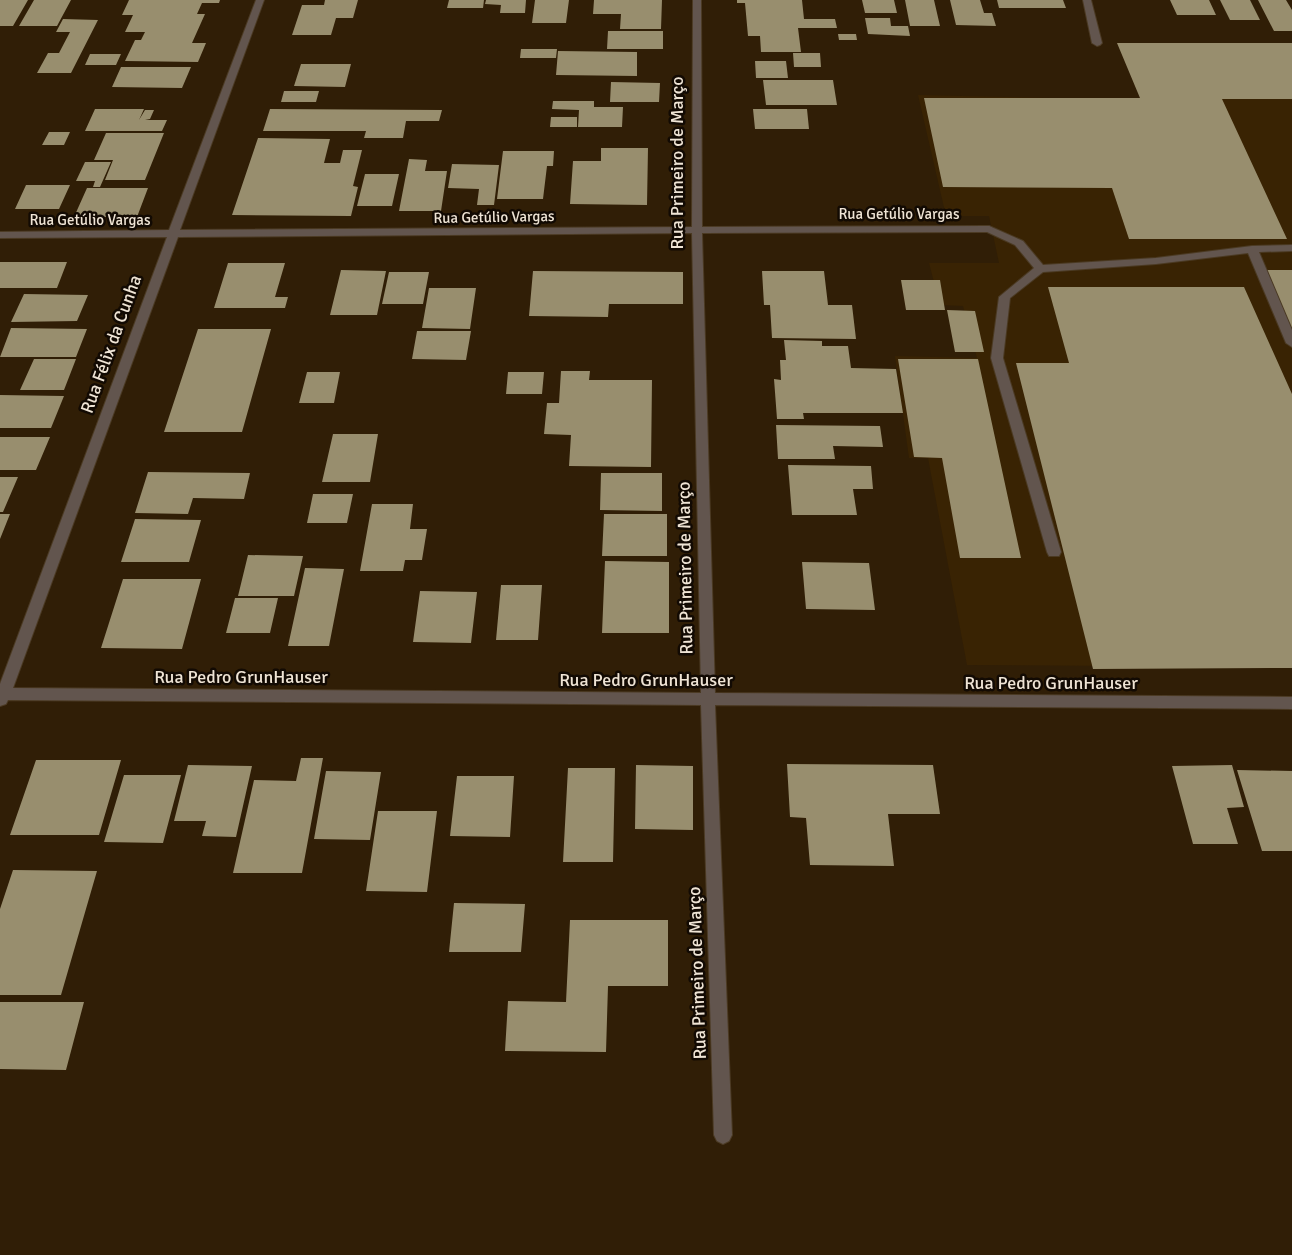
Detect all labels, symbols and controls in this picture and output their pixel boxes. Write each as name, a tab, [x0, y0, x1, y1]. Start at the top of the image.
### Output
street label: Rua Primeiro de Março	[666, 76, 688, 250]
street label: Rua Getúlio Vargas	[839, 205, 960, 223]
street label: Rua Getúlio Vargas	[433, 207, 555, 227]
street label: Rua Getúlio Vargas	[30, 211, 151, 229]
street label: Rua Félix da Cunha	[76, 272, 146, 416]
street label: Rua Primeiro de Março	[672, 481, 698, 655]
street label: Rua Pedro GrunHauser	[154, 666, 328, 688]
street label: Rua Pedro GrunHauser	[559, 669, 733, 691]
street label: Rua Pedro GrunHauser	[964, 672, 1138, 694]
street label: Rua Primeiro de Março	[683, 886, 711, 1060]

